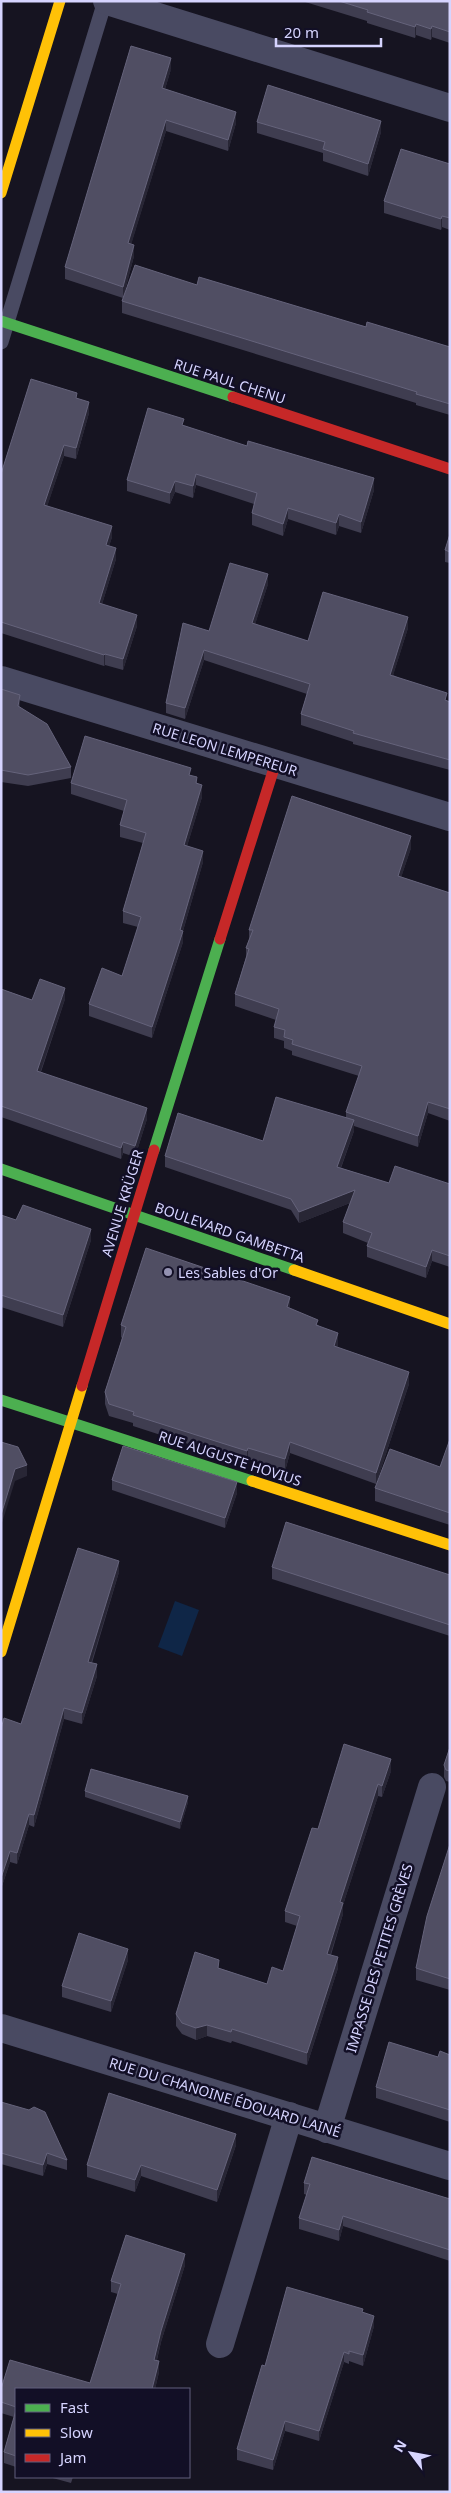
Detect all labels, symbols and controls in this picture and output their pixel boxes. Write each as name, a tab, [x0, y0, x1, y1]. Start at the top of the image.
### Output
scale bar	[276, 15, 381, 47]
text: 20 m	[284, 22, 319, 42]
street label: RUE PAUL CHENU	[172, 354, 288, 408]
street label: RUE LEON LEMPEREUR	[150, 718, 300, 780]
street label: AVENUE KRÜGER	[97, 1147, 147, 1259]
street label: BOULEVARD GAMBETTA	[153, 1197, 307, 1267]
place label: Les Sables d'Or	[178, 1263, 278, 1282]
marker: Les Sables d'Or	[162, 1266, 174, 1278]
street label: RUE AUGUSTE HOVIUS	[156, 1426, 304, 1490]
street label: IMPASSE DES PETITES GRÈVES	[341, 1861, 417, 2055]
street label: RUE DU CHANOINE ÉDOUARD LAINÉ	[107, 2053, 343, 2141]
legend	[15, 2388, 190, 2478]
text: Fast	[60, 2397, 89, 2417]
text: Slow	[60, 2422, 93, 2442]
north arrow	[386, 2428, 436, 2478]
text: N	[388, 2436, 411, 2456]
text: Jam	[58, 2447, 87, 2467]

